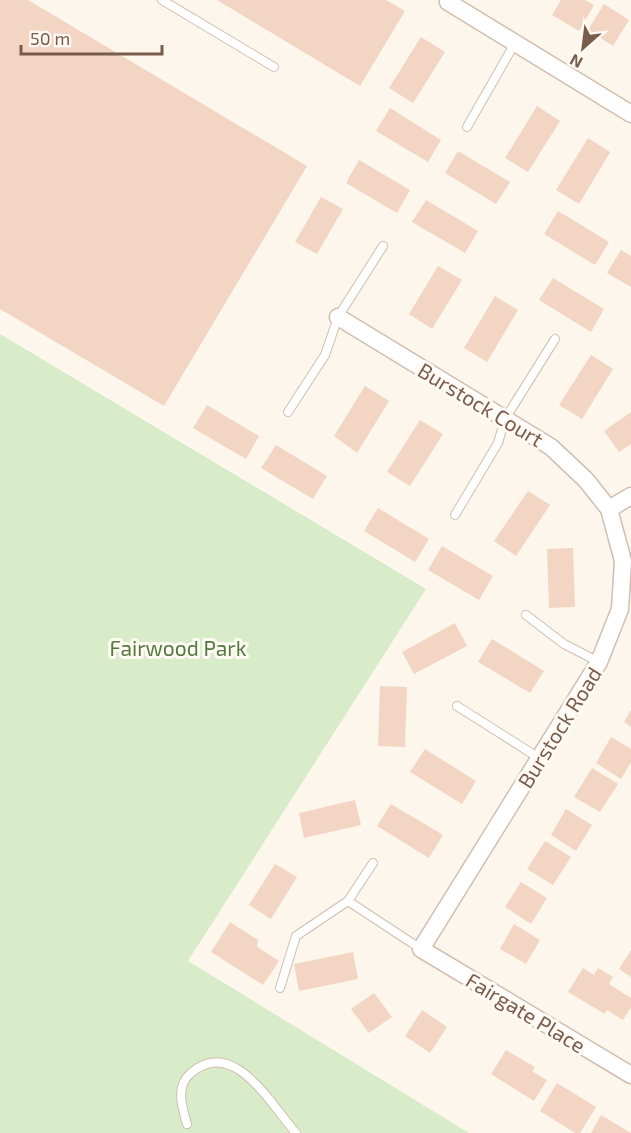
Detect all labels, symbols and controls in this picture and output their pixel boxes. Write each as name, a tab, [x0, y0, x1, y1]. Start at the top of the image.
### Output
scale bar	[21, 18, 162, 56]
north arrow	[553, 18, 613, 78]
text: 50 m	[30, 27, 70, 49]
text: N	[566, 51, 585, 73]
street label: Burstock Court	[414, 357, 548, 451]
park label: Fairwood Park	[110, 635, 247, 660]
street label: Burstock Road	[512, 662, 606, 792]
street label: Fairgate Place	[462, 967, 590, 1057]

